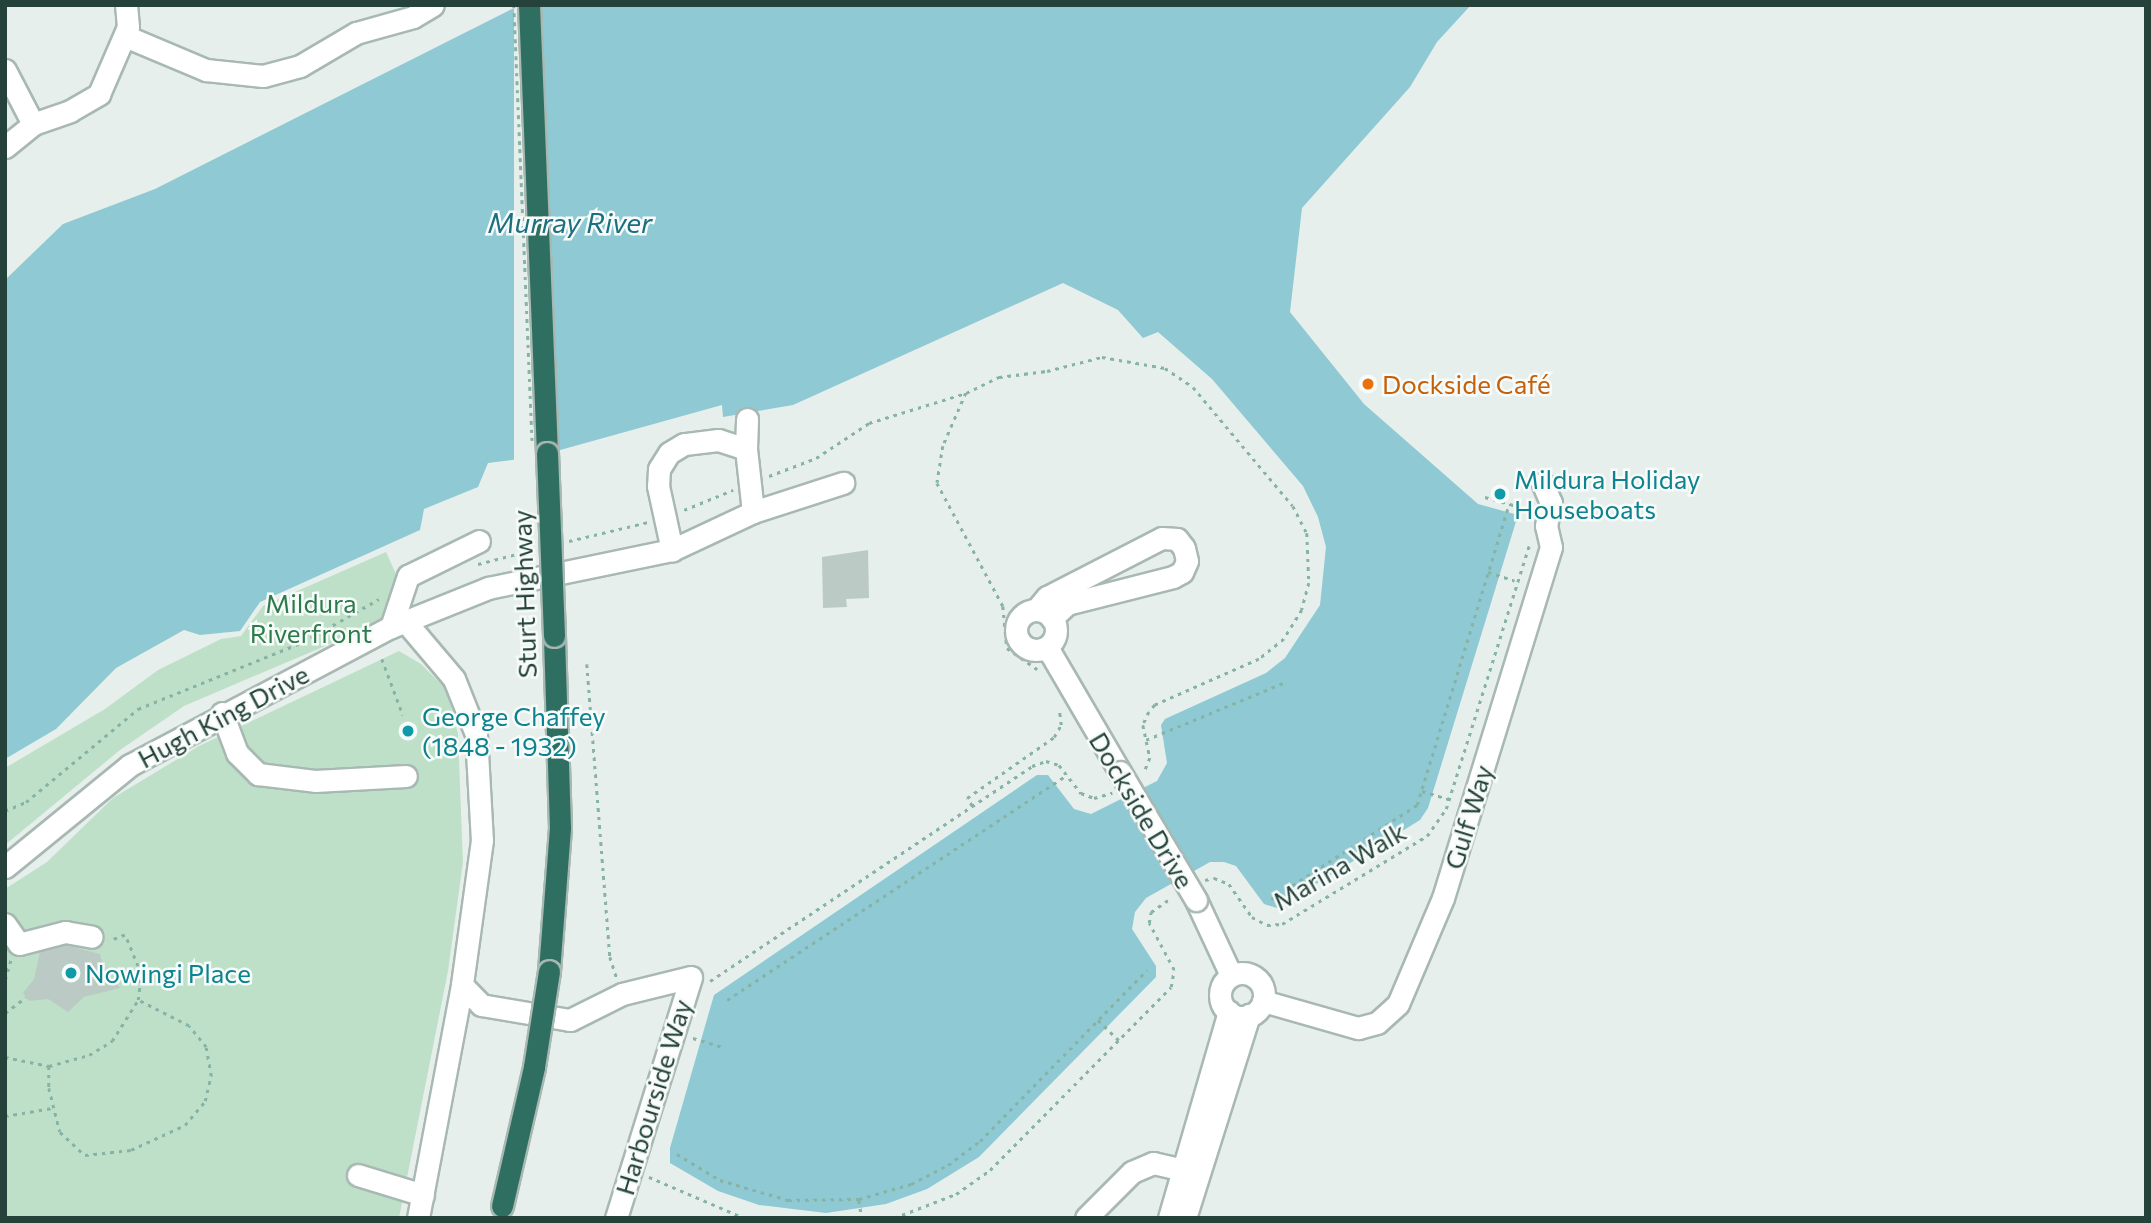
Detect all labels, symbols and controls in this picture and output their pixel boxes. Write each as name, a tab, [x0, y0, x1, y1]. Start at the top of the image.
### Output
water label: Murray River	[488, 205, 652, 239]
place label: Dockside Café	[1382, 368, 1551, 400]
marker: Dockside Café	[1360, 376, 1376, 392]
place label: Mildura Holiday Houseboats	[1514, 463, 1701, 524]
marker: Mildura Holiday Houseboats	[1492, 486, 1508, 502]
street label: Sturt Highway	[505, 509, 543, 679]
park label: Mildura Riverfront	[250, 587, 372, 648]
street label: Hugh King Drive	[132, 658, 314, 774]
place label: George Chaffey (1848 - 1932)	[422, 700, 606, 762]
marker: George Chaffey (1848 - 1932)	[400, 723, 416, 739]
street label: Dockside Drive	[1083, 726, 1201, 894]
street label: Gulf Way	[1437, 761, 1499, 873]
street label: Marina Walk	[1267, 815, 1411, 917]
place label: Nowingi Place	[85, 957, 251, 989]
marker: Nowingi Place	[63, 965, 79, 981]
street label: Harbourside Way	[608, 995, 698, 1199]

